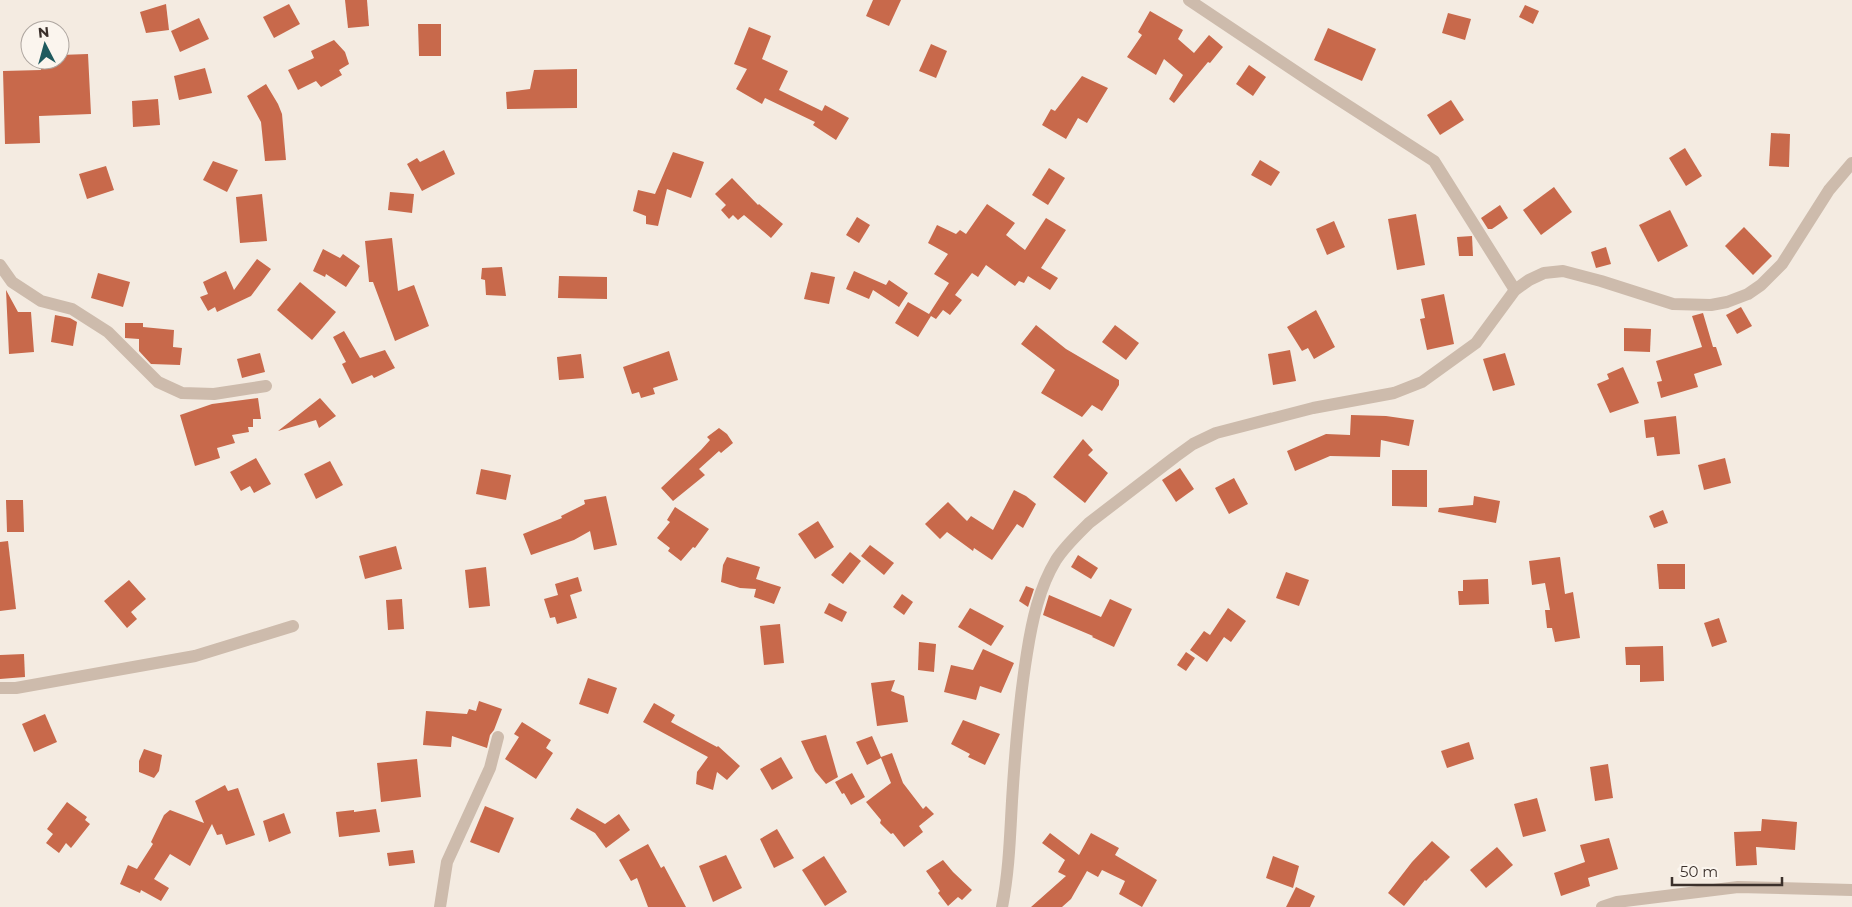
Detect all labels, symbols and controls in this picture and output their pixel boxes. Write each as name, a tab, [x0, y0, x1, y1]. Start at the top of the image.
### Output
north arrow	[20, 20, 70, 70]
text: N	[37, 23, 50, 42]
scale bar	[1672, 854, 1782, 886]
text: 50 m	[1680, 862, 1718, 881]

